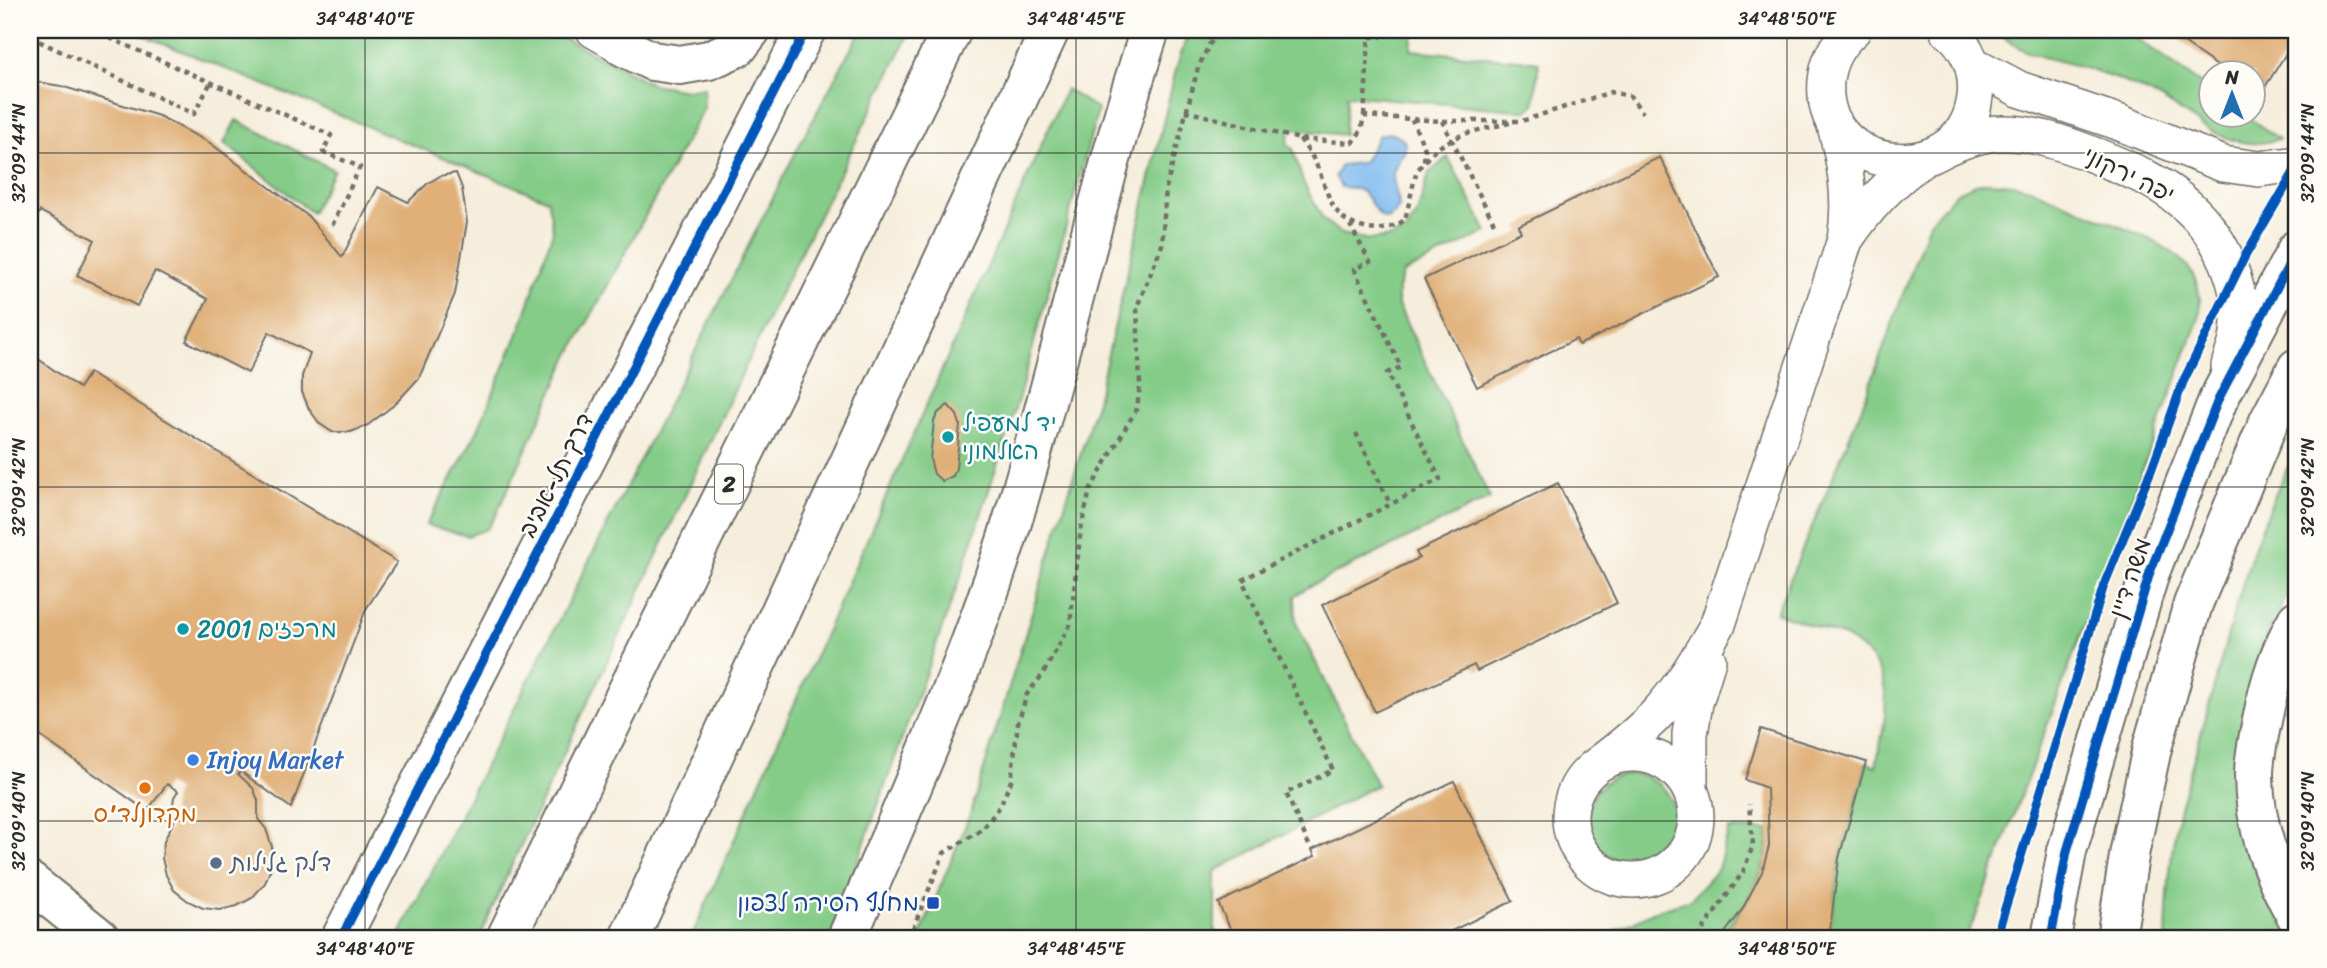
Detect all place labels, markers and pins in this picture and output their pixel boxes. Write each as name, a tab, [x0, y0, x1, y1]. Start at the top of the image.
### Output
place label: יד למעפיל האלמוני	[962, 402, 1057, 472]
marker: יד למעפיל האלמוני	[940, 429, 956, 445]
place label: מרכזים 2001	[197, 608, 337, 650]
marker: מרכזים 2001	[175, 621, 191, 637]
place label: Injoy Market	[206, 739, 345, 781]
marker: Injoy Market	[185, 752, 201, 768]
marker: מקדונלד'ס	[137, 780, 153, 796]
place label: מקדונלד'ס	[93, 793, 197, 835]
place label: דלק גלילות	[228, 842, 332, 884]
marker: דלק גלילות	[208, 855, 224, 871]
place label: מחלף הסירה לצפון	[737, 882, 919, 924]
marker: מחלף הסירה לצפון	[925, 895, 941, 911]

